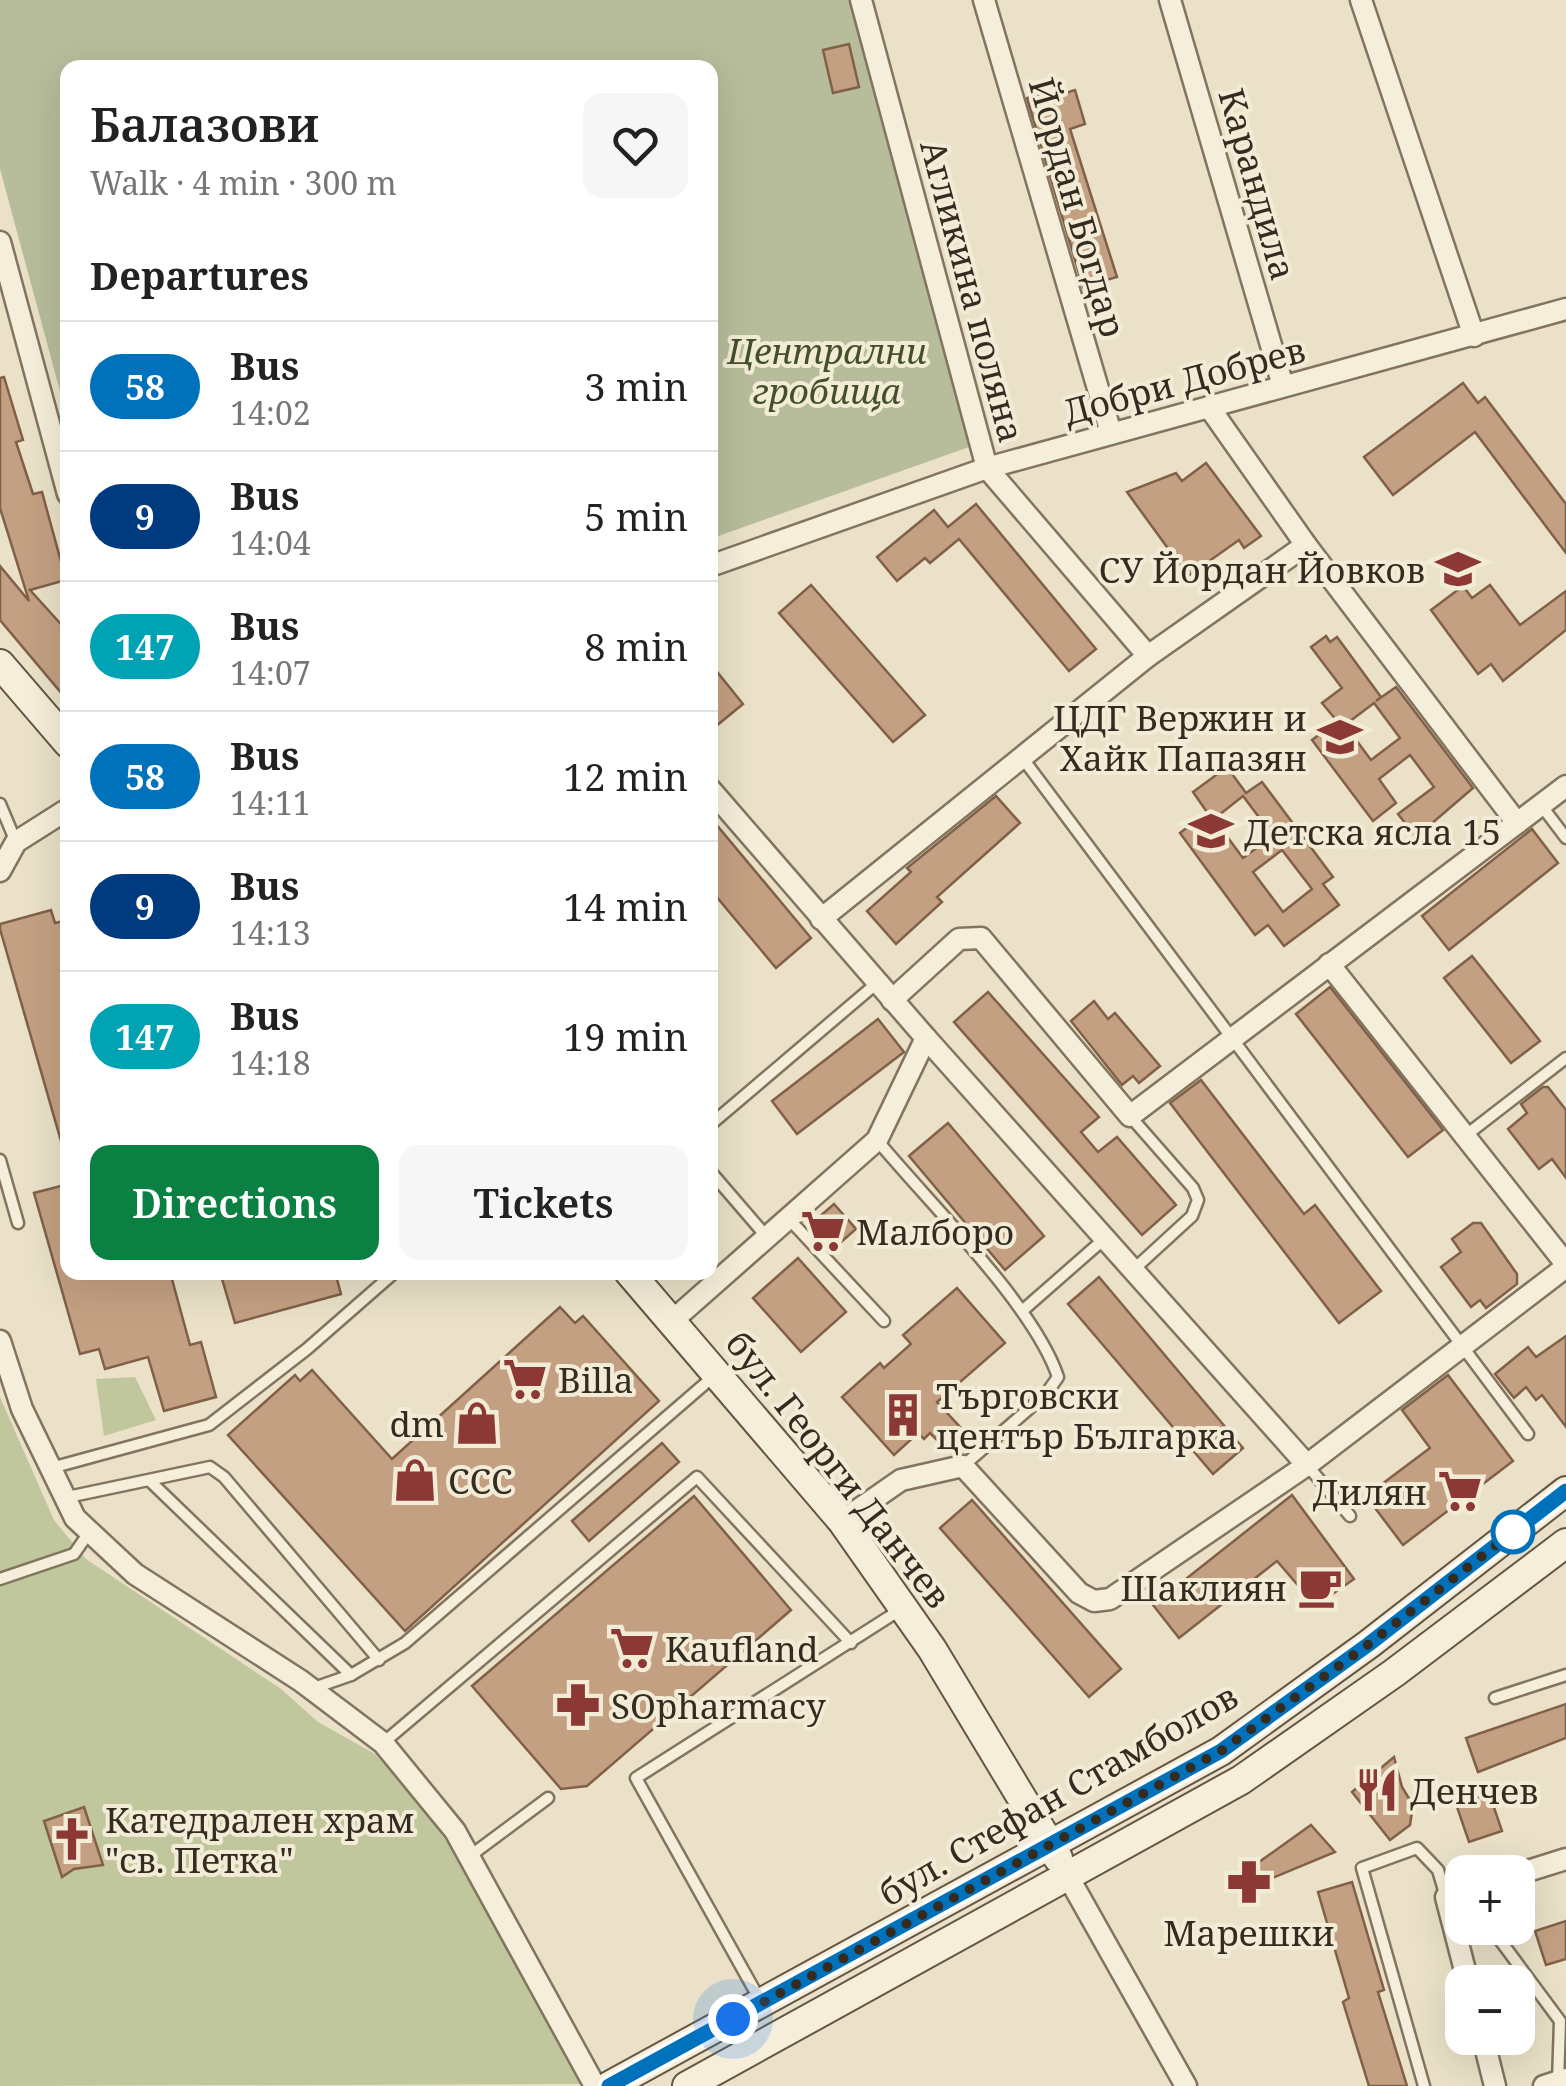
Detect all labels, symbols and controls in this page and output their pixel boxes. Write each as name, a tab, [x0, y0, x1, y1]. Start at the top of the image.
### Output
street label: Йордан Богдар	[1019, 72, 1137, 342]
street label: Карандила	[1208, 83, 1308, 285]
text: Балазови	[90, 91, 319, 156]
button: heart	[583, 93, 688, 198]
street label: Агликина поляна	[910, 135, 1036, 447]
text: Walk · 4 min · 300 m	[90, 161, 397, 204]
text: Departures	[90, 249, 309, 301]
street label: Добри Добрев	[1058, 325, 1310, 435]
park label: Централни гробища	[726, 327, 927, 414]
text: Bus	[230, 339, 299, 391]
text: 3 min	[584, 360, 688, 412]
text: 58	[125, 363, 165, 410]
text: 14:02	[230, 391, 311, 434]
text: Bus	[230, 469, 299, 521]
text: 5 min	[584, 490, 688, 542]
text: 9	[135, 493, 155, 540]
text: 14:04	[230, 521, 311, 564]
school or university icon: СУ Йордан Йовков	[1434, 545, 1482, 593]
place label: СУ Йордан Йовков	[1099, 546, 1425, 593]
text: Bus	[230, 599, 299, 651]
text: 8 min	[584, 620, 688, 672]
text: 147	[115, 623, 175, 670]
text: 14:07	[230, 651, 311, 694]
place label: ЦДГ Вержин и Хайк Папазян	[1053, 694, 1307, 781]
school or university icon: ЦДГ Вержин и Хайк Папазян	[1316, 713, 1364, 761]
text: Bus	[230, 729, 299, 781]
text: 12 min	[563, 750, 688, 802]
text: 58	[125, 753, 165, 800]
text: 14:11	[230, 781, 311, 824]
school or university icon: Детска ясла 15	[1187, 807, 1235, 855]
place label: Детска ясла 15	[1244, 808, 1501, 855]
text: Bus	[230, 859, 299, 911]
text: 14 min	[563, 880, 688, 932]
text: 9	[135, 883, 155, 930]
text: 14:13	[230, 911, 311, 954]
text: Bus	[230, 989, 299, 1041]
text: 19 min	[563, 1010, 688, 1062]
text: 147	[115, 1013, 175, 1060]
text: 14:18	[230, 1041, 311, 1084]
button: Directions	[90, 1145, 379, 1260]
button: Tickets	[399, 1145, 688, 1260]
supermarket icon: Малборо	[799, 1207, 847, 1255]
place label: Малборо	[856, 1208, 1014, 1255]
street label: бул. Георги Данчев	[716, 1321, 962, 1617]
supermarket icon: Billa	[501, 1355, 549, 1403]
place label: Billa	[558, 1356, 634, 1403]
place label: Търговски център Българка	[936, 1372, 1238, 1459]
building icon: Търговски център Българка	[879, 1391, 927, 1439]
shop icon: dm	[453, 1399, 501, 1447]
place label: dm	[389, 1400, 444, 1447]
shop icon: CCC	[391, 1456, 439, 1504]
place label: CCC	[448, 1457, 512, 1504]
supermarket icon: Дилян	[1436, 1467, 1484, 1515]
place label: Дилян	[1313, 1468, 1427, 1515]
unlabelled marker	[1492, 1511, 1534, 1553]
cafe icon: Шаклиян	[1296, 1563, 1344, 1611]
place label: Шаклиян	[1120, 1564, 1287, 1611]
supermarket icon: Kaufland	[608, 1624, 656, 1672]
place label: Kaufland	[665, 1625, 818, 1672]
street label: бул. Стефан Стамболов	[870, 1672, 1246, 1916]
pharmacy icon: SOpharmacy	[554, 1681, 602, 1729]
place label: SOpharmacy	[611, 1682, 826, 1729]
restaurant icon: Денчев	[1353, 1766, 1401, 1814]
place label: Денчев	[1410, 1767, 1538, 1814]
place label: Катедрален храм "св. Петка"	[105, 1796, 415, 1883]
church icon: Катедрален храм "св. Петка"	[48, 1815, 96, 1863]
map controls	[1445, 1855, 1535, 2055]
button: +	[1445, 1855, 1535, 1945]
pharmacy icon: Марешки	[1225, 1858, 1273, 1906]
place label: Марешки	[1163, 1909, 1335, 1956]
button: −	[1445, 1965, 1535, 2055]
your location	[708, 1994, 758, 2044]

